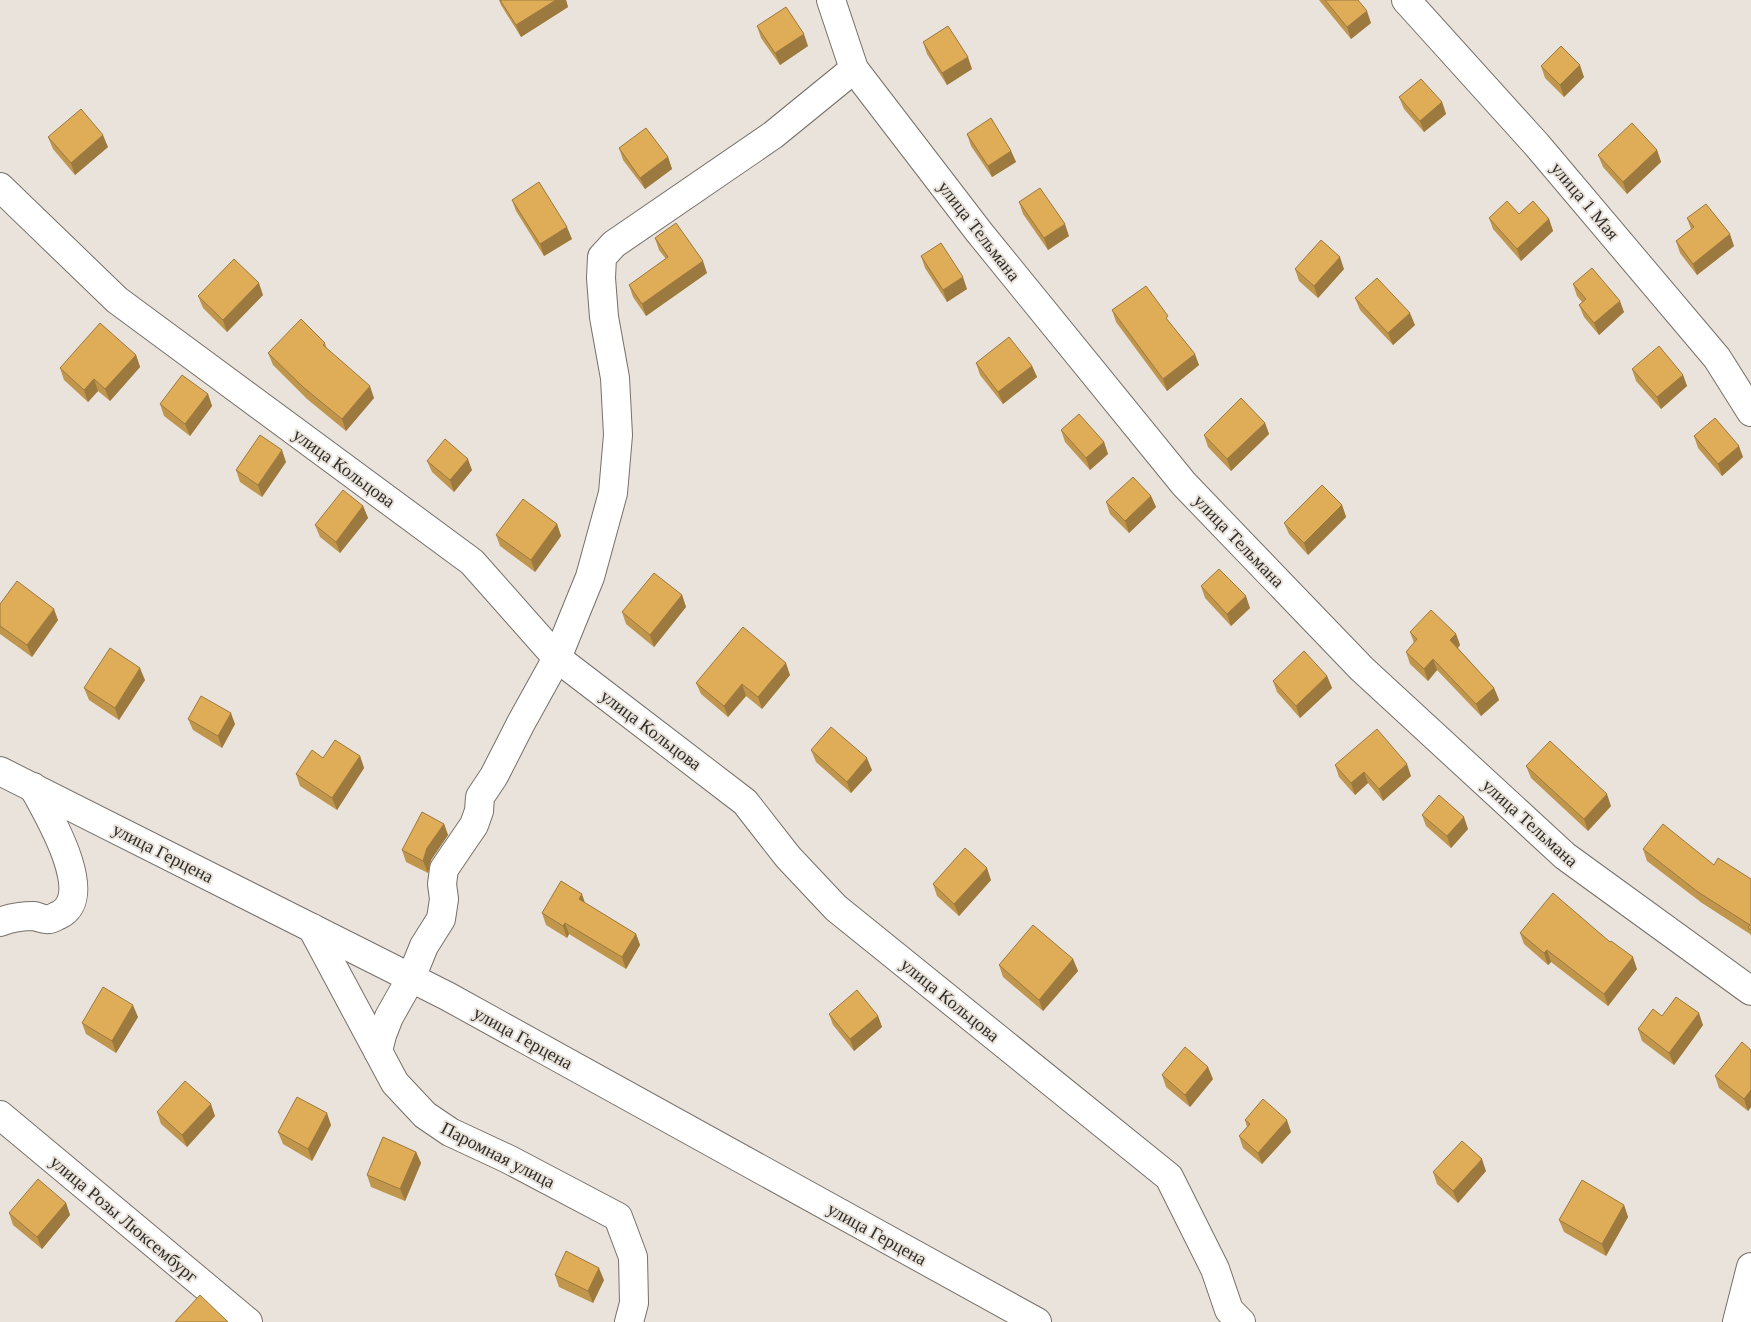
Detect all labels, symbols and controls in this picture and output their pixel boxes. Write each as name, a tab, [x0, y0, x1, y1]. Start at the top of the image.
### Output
street label: улица 1 Мая	[1547, 158, 1623, 244]
street label: улица Тельмана	[934, 177, 1024, 285]
street label: улица Кольцова	[289, 424, 399, 512]
street label: улица Тельмана	[1190, 490, 1288, 592]
street label: улица Кольцова	[597, 686, 705, 774]
street label: улица Тельмана	[1478, 775, 1582, 871]
street label: улица Герцена	[109, 819, 217, 887]
street label: улица Кольцова	[897, 954, 1003, 1046]
street label: улица Герцена	[470, 1003, 576, 1073]
street label: Паромная улица	[438, 1118, 558, 1192]
street label: улица Розы Люксембург	[46, 1151, 202, 1287]
street label: улица Герцена	[824, 1199, 930, 1269]

